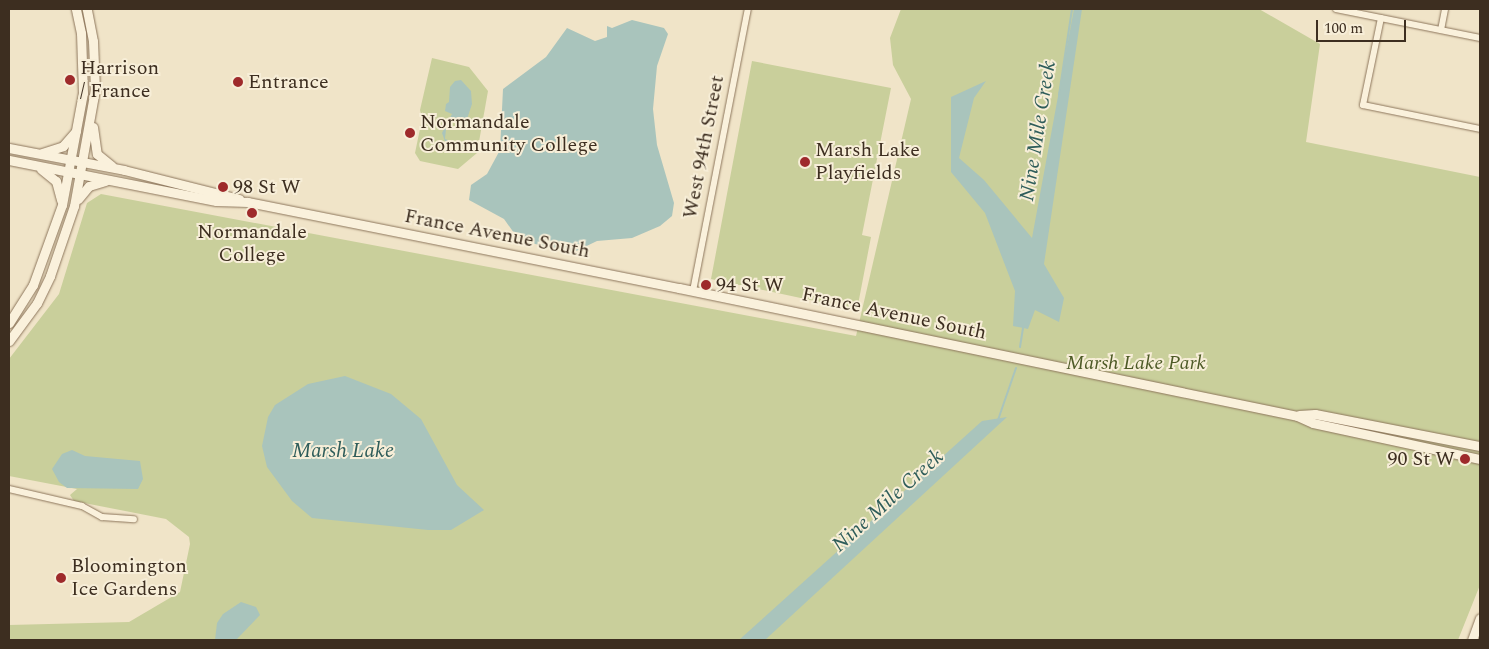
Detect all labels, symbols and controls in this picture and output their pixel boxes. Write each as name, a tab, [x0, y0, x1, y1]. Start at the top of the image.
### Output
scale bar	[1319, 10, 1409, 42]
text: 100 m	[1324, 17, 1363, 40]
place label: Harrison / France	[80, 56, 159, 103]
water label: Nine Mile Creek	[1014, 59, 1062, 203]
place label: Entrance	[248, 70, 329, 94]
street label: West 94th Street	[678, 73, 730, 221]
marker: Harrison / France	[64, 74, 76, 86]
marker: Entrance	[232, 76, 244, 88]
place label: Normandale Community College	[420, 110, 598, 157]
marker: Normandale Community College	[404, 127, 416, 139]
place label: Marsh Lake Playfields	[815, 138, 920, 185]
marker: Marsh Lake Playfields	[799, 156, 811, 168]
place label: 98 St W	[233, 175, 301, 199]
marker: 98 St W	[217, 181, 229, 193]
street label: France Avenue South	[402, 204, 592, 264]
marker: Normandale College	[246, 207, 258, 219]
place label: Normandale College	[197, 221, 307, 268]
place label: 94 St W	[716, 273, 784, 297]
marker: 94 St W	[700, 279, 712, 291]
street label: France Avenue South	[799, 283, 989, 345]
park label: Marsh Lake Park	[1066, 351, 1206, 375]
water label: Marsh Lake	[292, 438, 394, 464]
water label: Nine Mile Creek	[827, 444, 949, 558]
place label: 90 St W	[1387, 447, 1455, 471]
marker: 90 St W	[1459, 453, 1471, 465]
place label: Bloomington Ice Gardens	[71, 554, 187, 601]
marker: Bloomington Ice Gardens	[55, 572, 67, 584]

